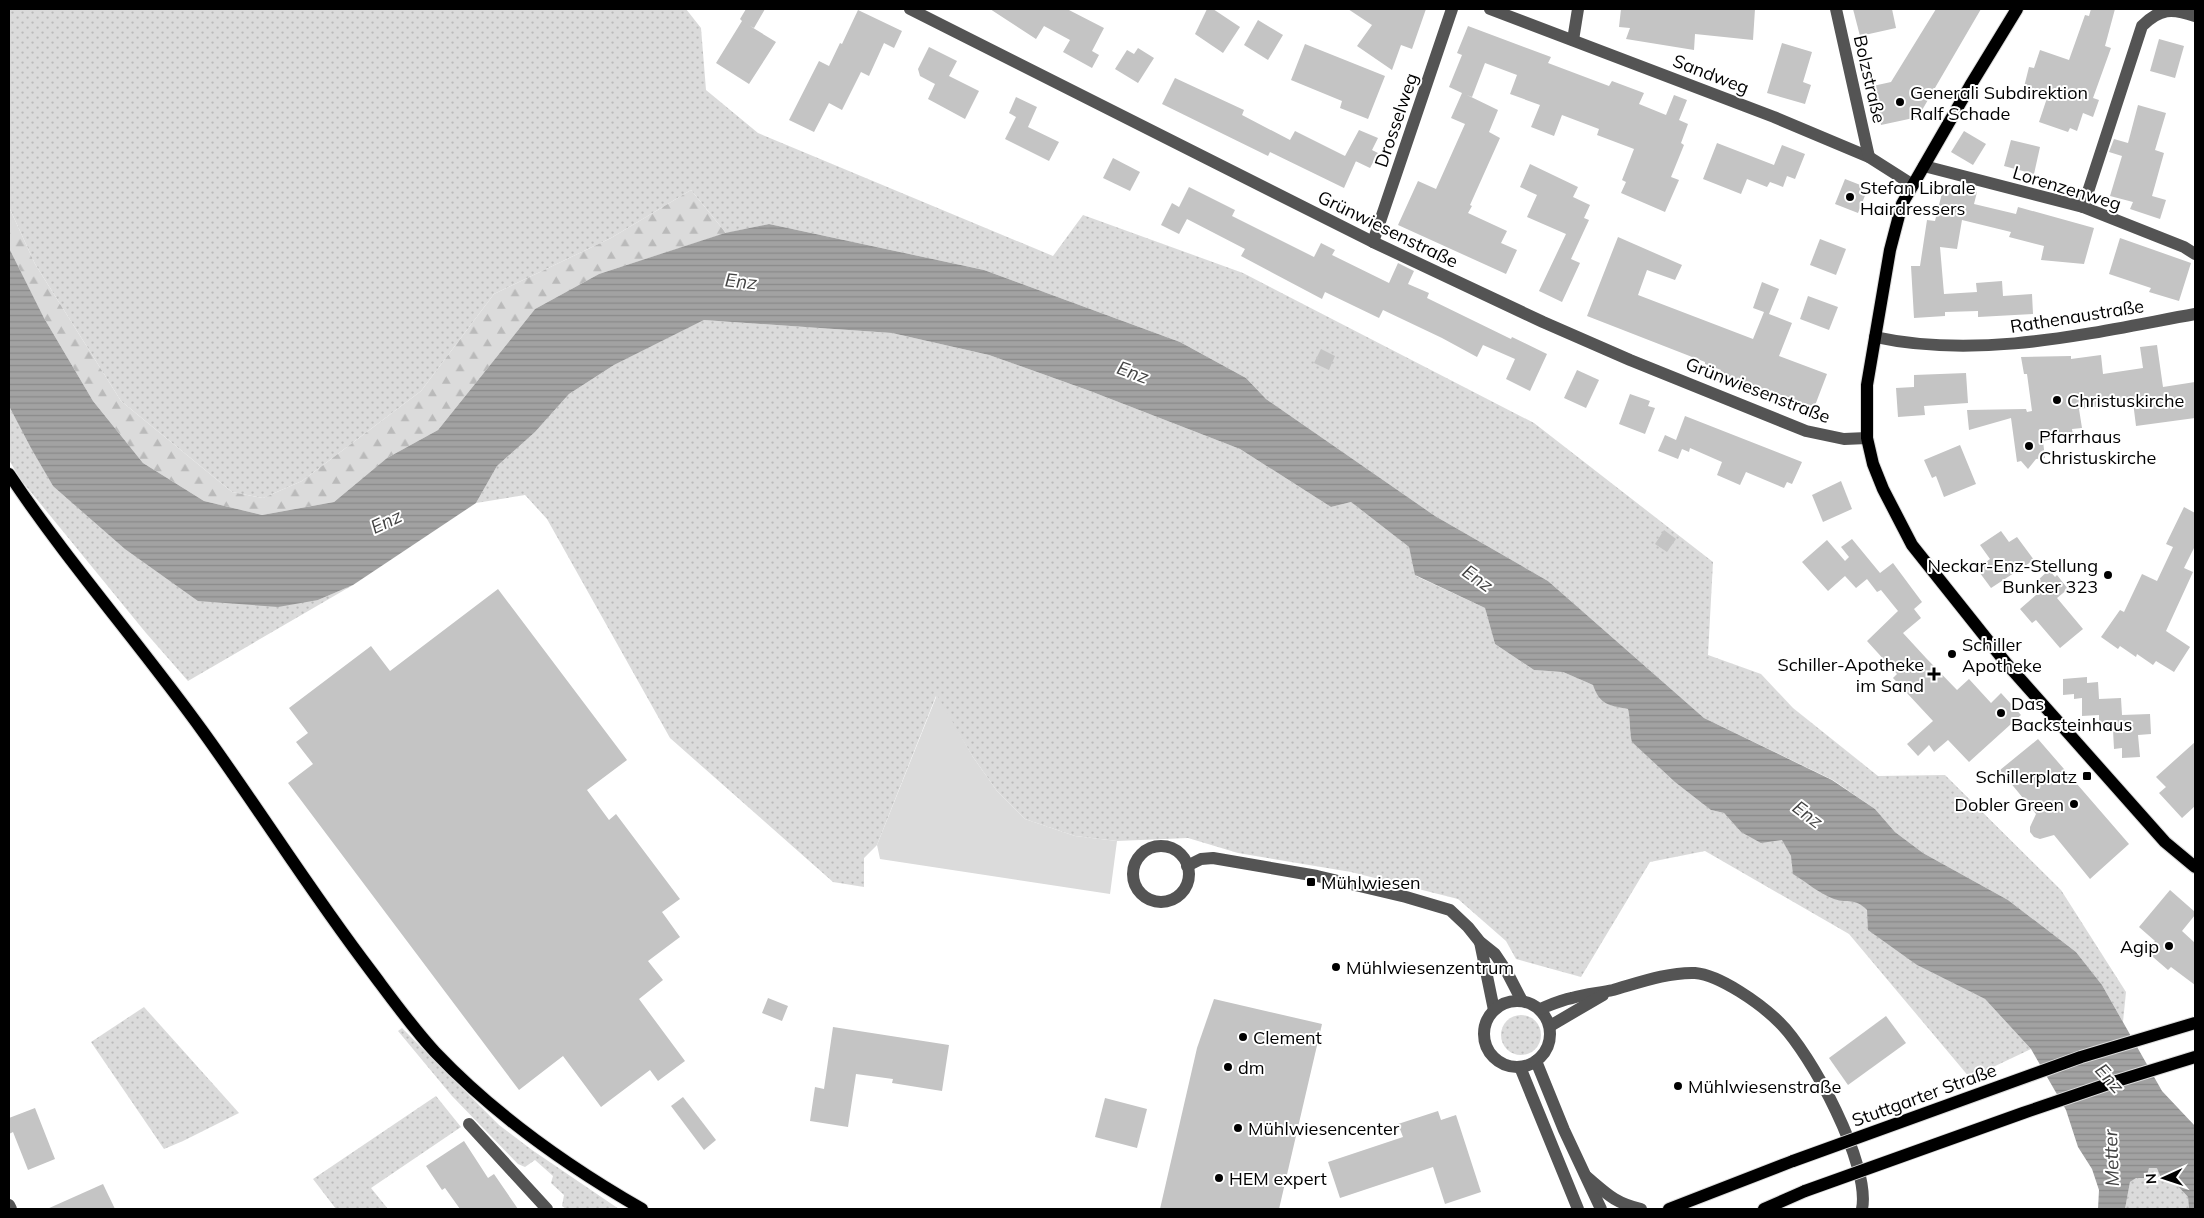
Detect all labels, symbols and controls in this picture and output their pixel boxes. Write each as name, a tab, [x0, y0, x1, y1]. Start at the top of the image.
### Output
street label: Bolzstraße	[1849, 33, 1891, 125]
street label: Sandweg	[1670, 49, 1752, 99]
street label: Drosselweg	[1369, 70, 1423, 170]
place label: Generali Subdirektion Ralf Schade	[1910, 81, 2088, 125]
marker: Generali Subdirektion Ralf Schade	[1894, 96, 1906, 108]
street label: Lorenzenweg	[2010, 161, 2124, 215]
place label: Stefan Librale Hairdressers	[1860, 176, 1975, 220]
street label: Grünwiesenstraße	[1314, 185, 1462, 273]
marker: Stefan Librale Hairdressers	[1844, 191, 1856, 203]
water label: Enz	[724, 267, 758, 295]
street label: Rathenaustraße	[2008, 294, 2146, 338]
street label: Grünwiesenstraße	[1682, 352, 1834, 428]
water label: Enz	[1114, 355, 1152, 389]
place label: Christuskirche	[2067, 389, 2184, 412]
marker: Christuskirche	[2051, 394, 2063, 406]
place label: Pfarrhaus Christuskirche	[2039, 425, 2156, 469]
marker: Pfarrhaus Christuskirche	[2023, 440, 2035, 452]
water label: Enz	[366, 503, 406, 539]
place label: Neckar-Enz-Stellung Bunker 323	[1927, 554, 2098, 598]
water label: Enz	[1458, 559, 1498, 597]
marker: Neckar-Enz-Stellung Bunker 323	[2102, 569, 2114, 581]
place label: Schiller Apotheke	[1962, 633, 2042, 677]
marker: Schiller Apotheke	[1946, 648, 1958, 660]
place label: Schiller-Apotheke im Sand	[1778, 653, 1924, 697]
marker: Schiller-Apotheke im Sand	[1928, 668, 1940, 680]
place label: Das Backsteinhaus	[2011, 692, 2132, 736]
marker: Das Backsteinhaus	[1995, 707, 2007, 719]
place label: Schillerplatz	[1976, 765, 2077, 788]
marker: Schillerplatz	[2081, 770, 2093, 782]
place label: Dobler Green	[1954, 793, 2064, 816]
water label: Enz	[1788, 795, 1828, 833]
marker: Dobler Green	[2068, 798, 2080, 810]
place label: Mühlwiesen	[1321, 871, 1421, 894]
marker: Mühlwiesen	[1305, 876, 1317, 888]
place label: Agip	[2120, 935, 2159, 958]
marker: Agip	[2163, 940, 2175, 952]
place label: Mühlwiesenzentrum	[1346, 956, 1514, 979]
marker: Mühlwiesenzentrum	[1330, 961, 1342, 973]
place label: Clement	[1253, 1026, 1322, 1049]
marker: Clement	[1237, 1031, 1249, 1043]
place label: dm	[1238, 1056, 1265, 1079]
street label: Stuttgarter Straße	[1849, 1058, 1999, 1132]
water label: Enz	[2090, 1058, 2130, 1098]
marker: dm	[1222, 1061, 1234, 1073]
place label: Mühlwiesenstraße	[1688, 1075, 1841, 1098]
marker: Mühlwiesenstraße	[1672, 1080, 1684, 1092]
place label: Mühlwiesencenter	[1248, 1117, 1400, 1140]
marker: Mühlwiesencenter	[1232, 1122, 1244, 1134]
water label: Metter	[2098, 1128, 2124, 1187]
north arrow	[2139, 1153, 2189, 1203]
place label: HEM expert	[1229, 1167, 1327, 1190]
marker: HEM expert	[1213, 1172, 1225, 1184]
text: N	[2142, 1173, 2160, 1184]

